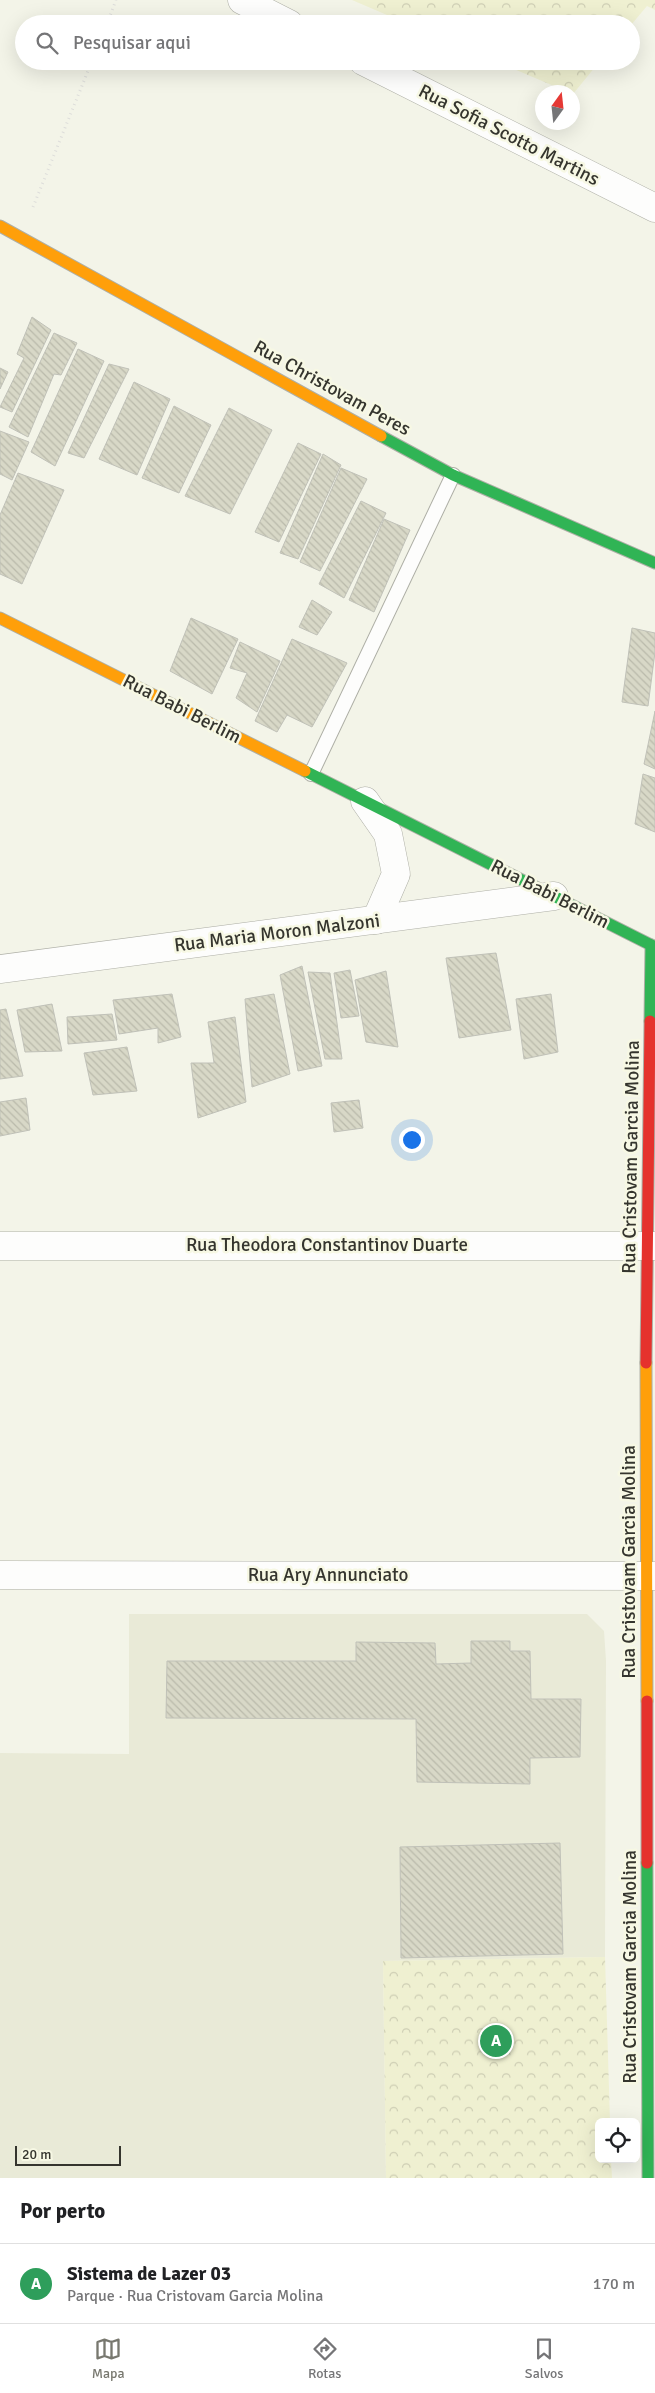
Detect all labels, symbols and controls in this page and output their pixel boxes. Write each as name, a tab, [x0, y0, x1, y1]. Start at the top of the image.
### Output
search box	[15, 15, 640, 70]
icon: search	[33, 29, 61, 57]
text: Pesquisar aqui	[73, 31, 191, 55]
street label: Rua Sofia Scotto Martins	[415, 79, 603, 191]
north arrow	[535, 85, 580, 130]
street label: Rua Christovam Peres	[249, 335, 415, 441]
street label: Rua Babi Berlim	[119, 669, 245, 749]
street label: Rua Babi Berlim	[487, 854, 613, 934]
street label: Rua Maria Moron Malzoni	[173, 908, 381, 958]
street label: Rua Cristovam Garcia Molina	[617, 1040, 645, 1274]
your location	[399, 1127, 425, 1153]
street label: Rua Theodora Constantinov Duarte	[186, 1233, 468, 1257]
street label: Rua Cristovam Garcia Molina	[617, 1445, 641, 1679]
street label: Rua Ary Annunciato	[248, 1563, 408, 1587]
street label: Rua Cristovam Garcia Molina	[618, 1850, 642, 2084]
pin: A	[480, 2022, 512, 2060]
map controls	[595, 2118, 640, 2163]
button: locate	[595, 2118, 640, 2163]
scale bar	[15, 2143, 121, 2166]
text: 20 m	[22, 2146, 51, 2163]
text: Por perto	[20, 2198, 105, 2224]
text: Sistema de Lazer 03	[67, 2262, 231, 2286]
text: A	[31, 2274, 41, 2294]
text: 170 m	[593, 2274, 635, 2294]
text: Parque · Rua Cristovam Garcia Molina	[67, 2286, 323, 2306]
tab: Mapa	[92, 2335, 125, 2382]
tab: Rotas	[308, 2335, 341, 2382]
tab: Salvos	[525, 2335, 563, 2382]

